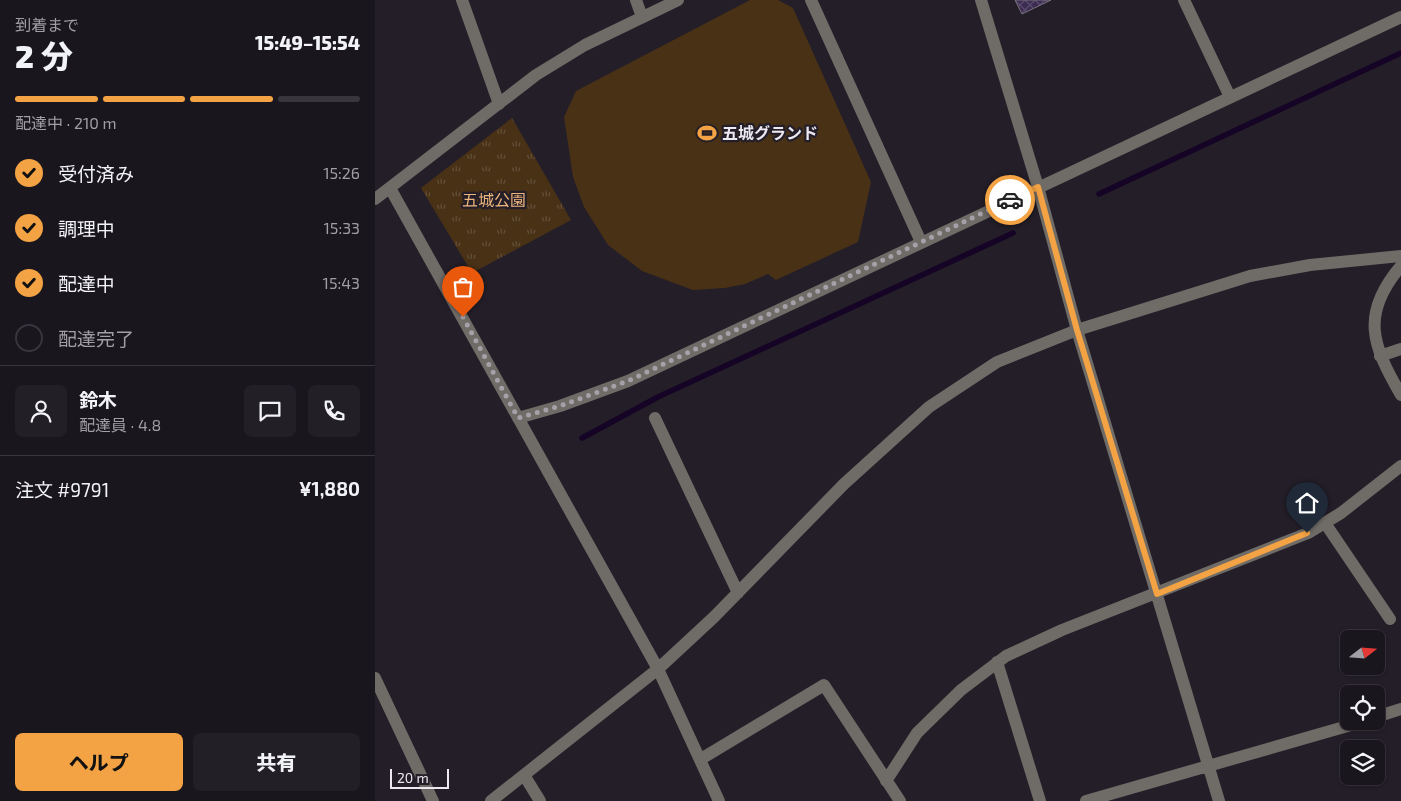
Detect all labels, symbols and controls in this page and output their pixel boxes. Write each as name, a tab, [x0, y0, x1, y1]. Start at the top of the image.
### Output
text: 到着まで	[15, 15, 79, 34]
text: 15:49–15:54	[255, 31, 360, 54]
text: 2 分	[15, 36, 73, 74]
text: 配達中 · 210 m	[15, 113, 117, 132]
sports icon: 五城グランド	[696, 122, 718, 144]
place label: 五城グランド	[722, 123, 818, 142]
icon: check	[15, 159, 43, 187]
text: 受付済み	[58, 162, 134, 185]
text: 15:26	[323, 163, 360, 182]
courier	[985, 175, 1035, 225]
icon: car	[996, 186, 1024, 214]
park label: 五城公園	[462, 190, 526, 209]
icon: check	[15, 214, 43, 242]
text: 調理中	[58, 217, 115, 240]
text: 15:33	[323, 218, 360, 237]
pin	[442, 266, 484, 317]
icon: check	[15, 269, 43, 297]
text: 配達中	[58, 272, 115, 295]
text: 15:43	[323, 273, 360, 292]
icon: bag	[449, 273, 477, 301]
text: 配達完了	[58, 327, 134, 350]
button: person	[15, 385, 67, 437]
button: chat	[244, 385, 296, 437]
button: phone	[308, 385, 360, 437]
text: 鈴木	[79, 388, 117, 411]
text: 配達員 · 4.8	[79, 415, 161, 434]
text: ¥1,880	[299, 477, 360, 500]
text: 注文 #9791	[15, 478, 109, 501]
pin	[1286, 482, 1328, 533]
icon: home	[1293, 489, 1321, 517]
north arrow	[1340, 630, 1385, 675]
map controls	[1340, 630, 1385, 785]
button: locate	[1340, 685, 1385, 730]
button: ヘルプ	[15, 733, 183, 791]
button: 共有	[193, 733, 360, 791]
button: layers	[1340, 740, 1385, 785]
scale bar	[390, 766, 449, 789]
text: 20 m	[397, 769, 429, 786]

